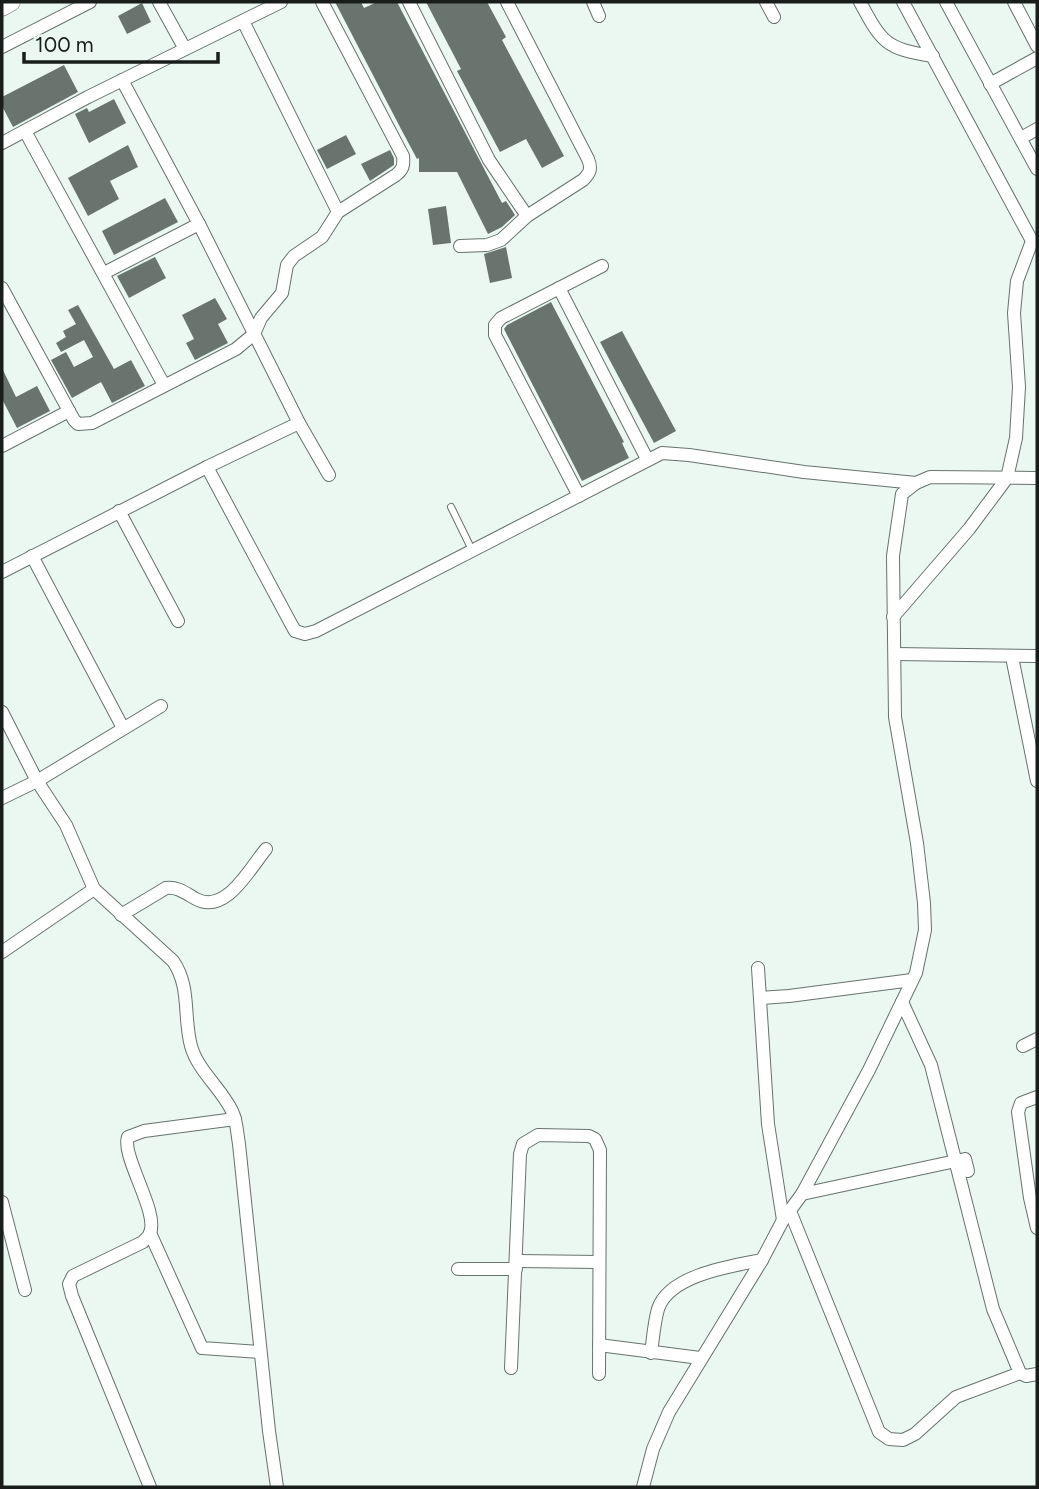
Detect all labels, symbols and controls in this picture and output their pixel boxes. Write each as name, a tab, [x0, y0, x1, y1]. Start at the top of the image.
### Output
scale bar	[24, 21, 219, 65]
text: 100 m	[35, 32, 94, 57]

